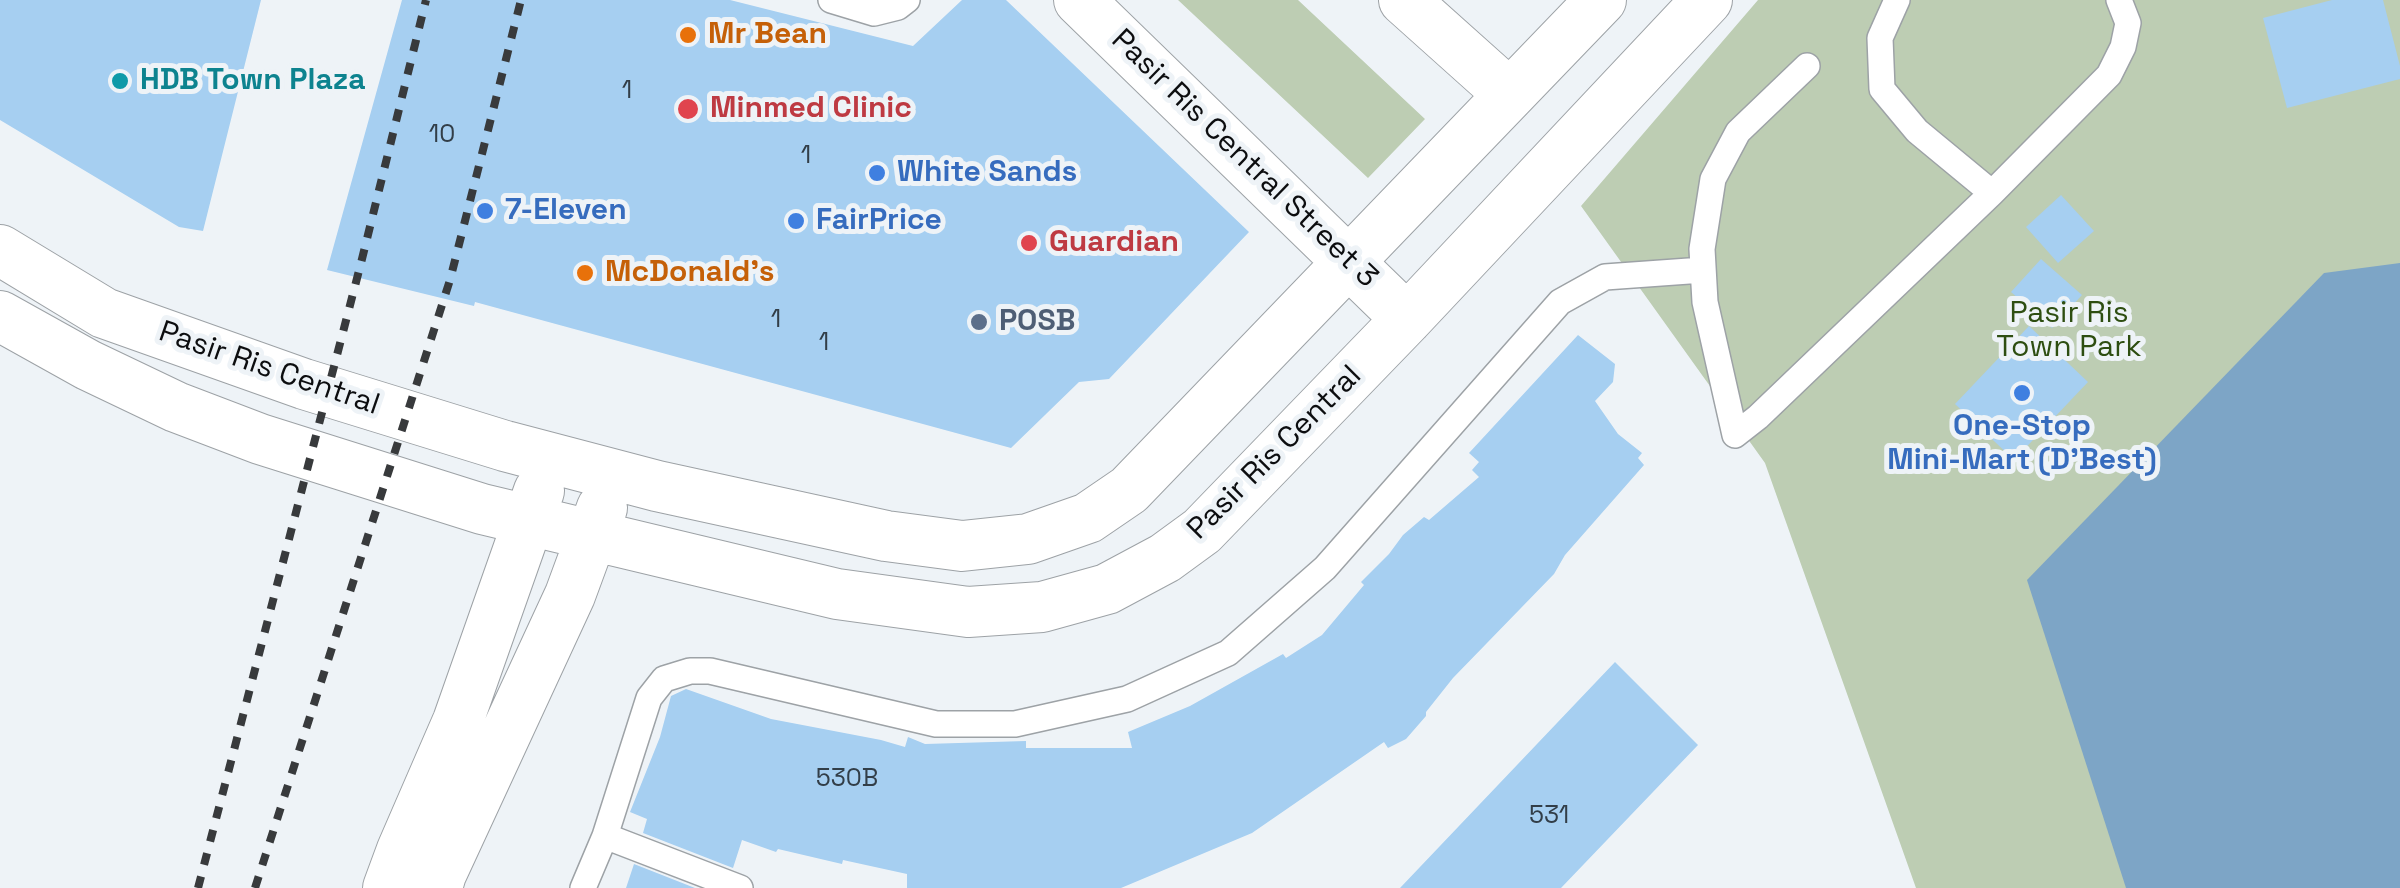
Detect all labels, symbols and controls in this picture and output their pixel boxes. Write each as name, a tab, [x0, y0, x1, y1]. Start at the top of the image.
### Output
place label: Mr Bean	[708, 17, 827, 53]
street label: Pasir Ris Central Street 3	[1103, 22, 1385, 296]
marker: Mr Bean	[677, 24, 699, 46]
place label: HDB Town Plaza	[140, 63, 366, 99]
marker: HDB Town Plaza	[109, 70, 131, 92]
house number: 1	[622, 76, 632, 106]
place label: Minmed Clinic	[710, 91, 912, 127]
marker: Minmed Clinic	[675, 96, 701, 122]
house number: 10	[429, 120, 455, 150]
house number: 1	[801, 141, 811, 171]
place label: White Sands	[897, 155, 1077, 191]
marker: White Sands	[866, 162, 888, 184]
place label: 7-Eleven	[505, 193, 627, 229]
marker: 7-Eleven	[474, 200, 496, 222]
place label: FairPrice	[816, 203, 942, 239]
marker: FairPrice	[785, 210, 807, 232]
place label: Guardian	[1049, 225, 1179, 261]
marker: Guardian	[1018, 232, 1040, 254]
place label: McDonald's	[605, 255, 775, 291]
marker: McDonald's	[574, 262, 596, 284]
park label: Pasir Ris Town Park	[1996, 296, 2142, 366]
place label: POSB	[999, 304, 1075, 340]
house number: 1	[771, 305, 781, 335]
marker: POSB	[968, 311, 990, 333]
street label: Pasir Ris Central	[154, 314, 384, 424]
house number: 1	[819, 328, 829, 358]
street label: Pasir Ris Central	[1181, 359, 1369, 547]
marker: One-Stop Mini-Mart (D'Best)	[2011, 382, 2033, 404]
place label: One-Stop Mini-Mart (D'Best)	[1887, 409, 2157, 480]
house number: 530B	[816, 764, 878, 794]
house number: 531	[1529, 801, 1569, 831]

